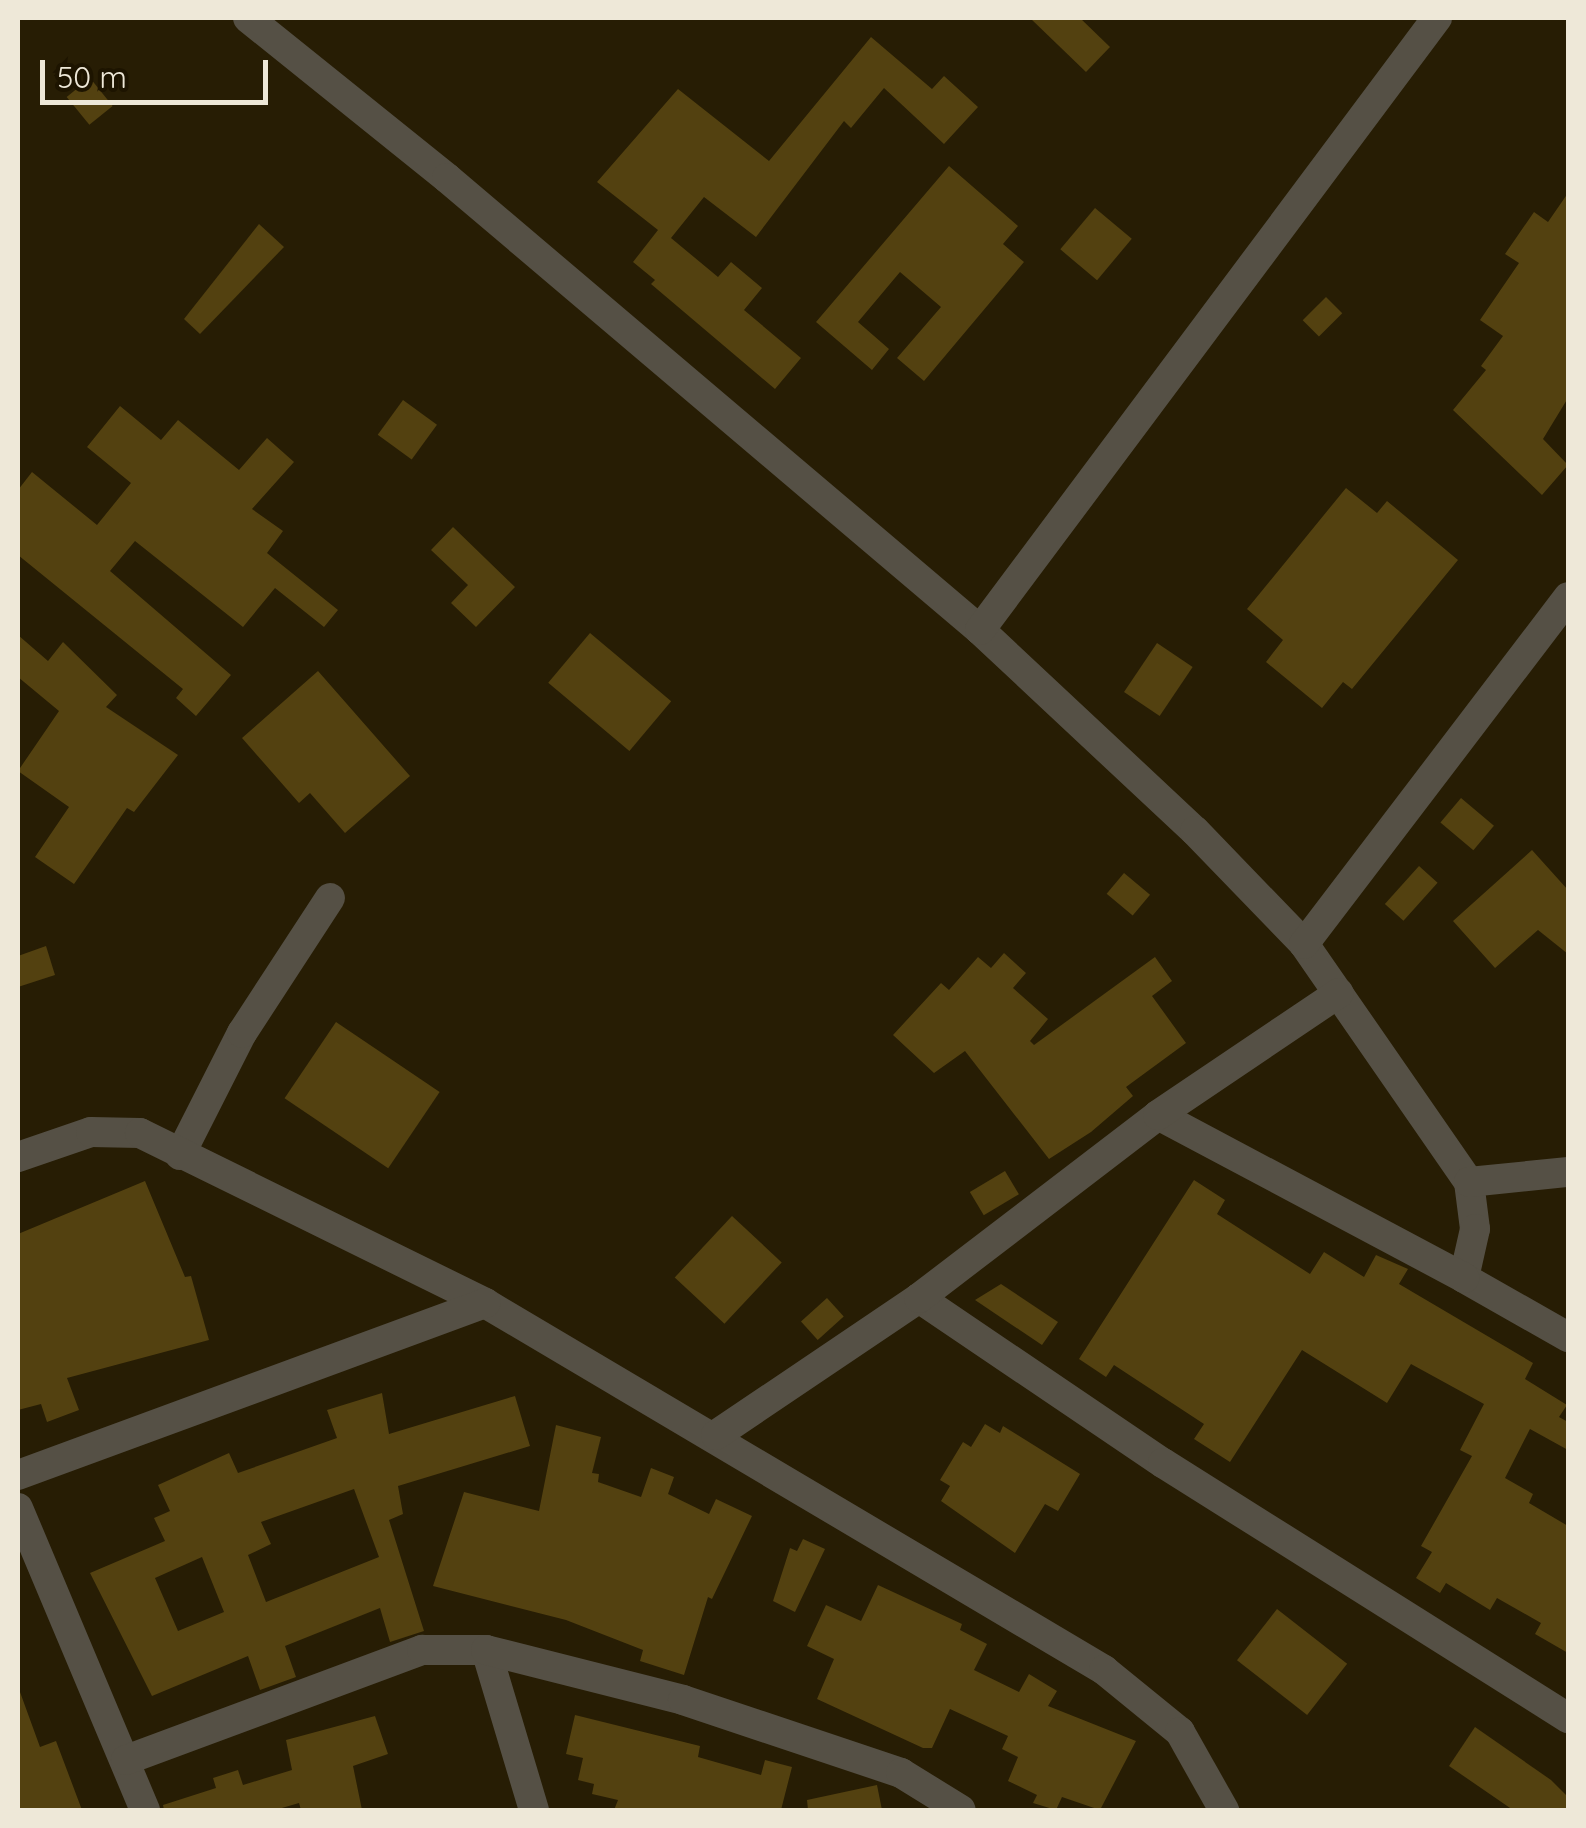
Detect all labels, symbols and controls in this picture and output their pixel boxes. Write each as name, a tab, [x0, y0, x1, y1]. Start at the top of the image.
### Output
scale bar	[45, 40, 272, 102]
text: 50 m	[57, 58, 127, 96]

